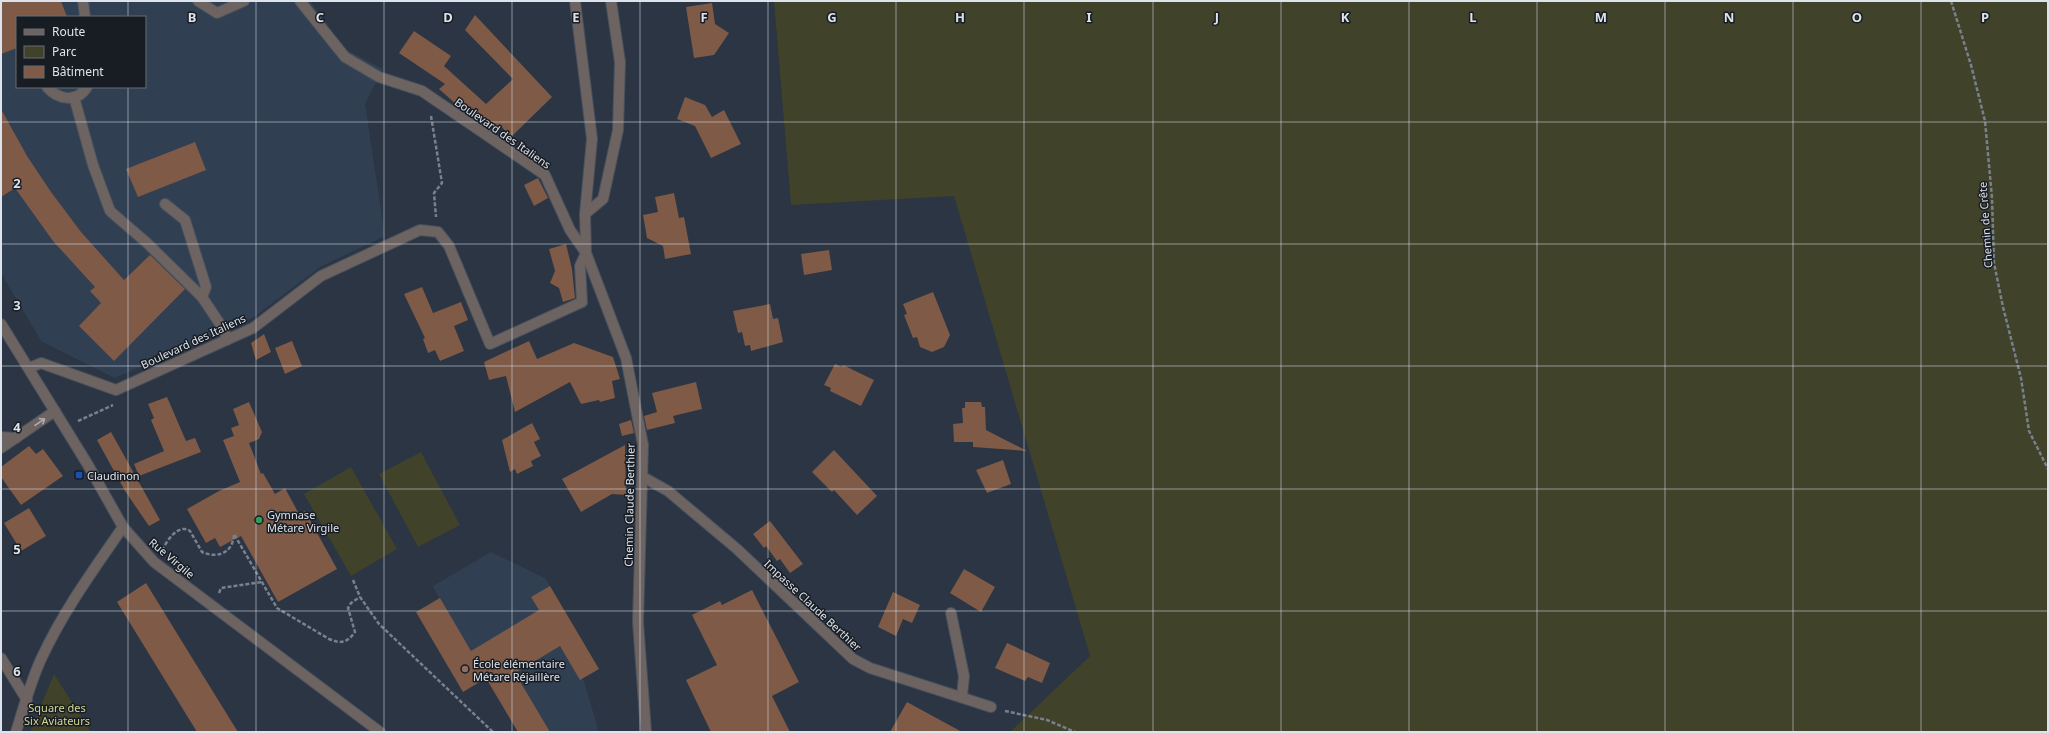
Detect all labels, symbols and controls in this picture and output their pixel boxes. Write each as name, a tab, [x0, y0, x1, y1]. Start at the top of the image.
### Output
text: B	[188, 8, 196, 26]
text: C	[316, 8, 324, 26]
text: D	[443, 8, 453, 26]
text: E	[572, 8, 580, 26]
text: F	[700, 8, 708, 26]
text: G	[827, 8, 837, 26]
text: H	[955, 8, 965, 26]
text: I	[1086, 8, 1092, 26]
text: J	[1214, 8, 1219, 26]
text: K	[1341, 8, 1350, 26]
text: L	[1469, 8, 1477, 26]
text: M	[1595, 8, 1607, 26]
text: N	[1724, 8, 1734, 26]
text: O	[1852, 8, 1862, 26]
text: P	[1981, 8, 1989, 26]
legend	[16, 16, 146, 88]
text: Route	[52, 23, 85, 40]
text: Parc	[52, 43, 77, 60]
text: Bâtiment	[52, 63, 104, 80]
street label: Boulevard des Italiens	[452, 94, 554, 172]
text: 2	[13, 174, 21, 192]
street label: Chemin de Crête	[1975, 181, 1995, 269]
text: 3	[13, 296, 21, 314]
street label: Boulevard des Italiens	[138, 310, 248, 372]
text: 4	[13, 418, 21, 436]
one-way arrow	[34, 418, 45, 426]
street label: Chemin Claude Berthier	[620, 443, 638, 567]
place label: Claudinon	[87, 468, 140, 483]
marker: Claudinon	[74, 470, 84, 480]
place label: Gymnase Métare Virgile	[267, 507, 339, 535]
marker: Gymnase Métare Virgile	[254, 515, 264, 525]
street label: Rue Virgile	[146, 535, 198, 581]
text: 5	[13, 540, 21, 558]
street label: Impasse Claude Berthier	[761, 556, 865, 654]
place label: École élémentaire Métare Réjaillère	[473, 656, 565, 684]
text: 6	[13, 662, 21, 680]
marker: École élémentaire Métare Réjaillère	[460, 664, 470, 674]
park label: Square des Six Aviateurs	[24, 700, 90, 728]

